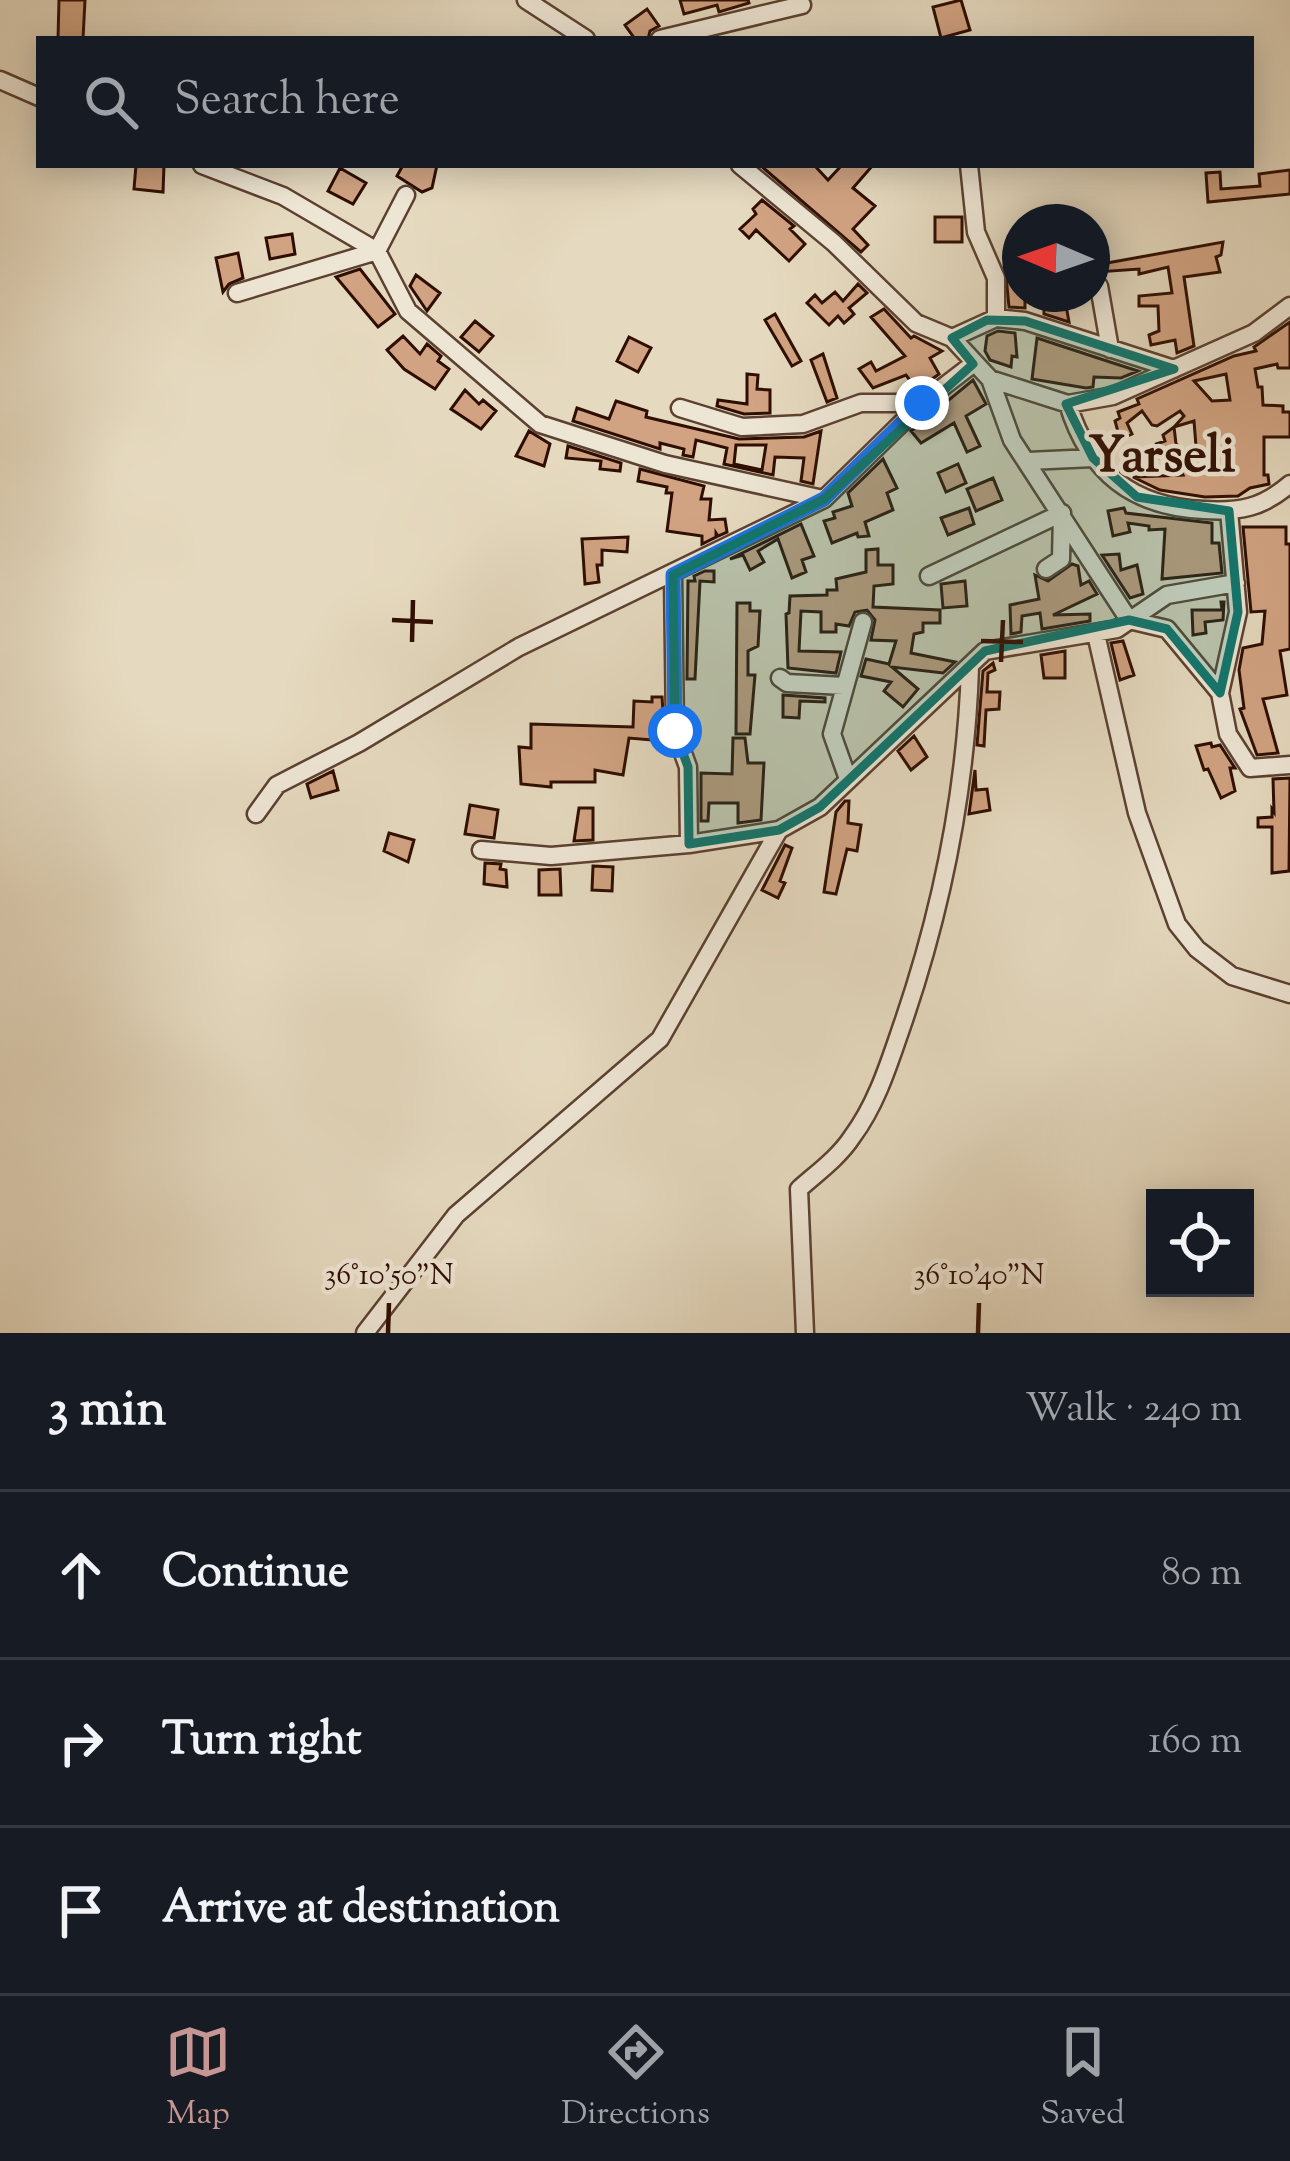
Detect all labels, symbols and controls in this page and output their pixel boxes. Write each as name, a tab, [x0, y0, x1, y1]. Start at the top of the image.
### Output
search box	[36, 36, 1254, 168]
icon: search	[78, 69, 144, 135]
text: Search here	[174, 70, 400, 135]
north arrow	[1002, 204, 1110, 312]
route end	[895, 376, 949, 430]
district label: Yarseli	[1088, 422, 1236, 495]
route start	[648, 704, 702, 758]
map controls	[1146, 1189, 1254, 1297]
button: locate	[1146, 1189, 1254, 1297]
text: 36°10'50"N	[324, 1255, 454, 1298]
text: 36°10'40"N	[913, 1255, 1045, 1298]
text: 3 min	[48, 1375, 166, 1448]
text: Walk · 240 m	[1025, 1383, 1242, 1439]
icon: ahead	[48, 1542, 114, 1608]
text: Continue	[162, 1542, 349, 1607]
text: 80 m	[1161, 1547, 1242, 1603]
icon: right	[48, 1710, 114, 1776]
text: Turn right	[162, 1710, 361, 1775]
text: 160 m	[1148, 1715, 1242, 1771]
icon: arrive	[48, 1878, 114, 1944]
text: Arrive at destination	[162, 1878, 560, 1943]
tab: Map	[165, 2019, 231, 2139]
tab: Directions	[561, 2019, 710, 2139]
tab: Saved	[1040, 2019, 1125, 2139]

